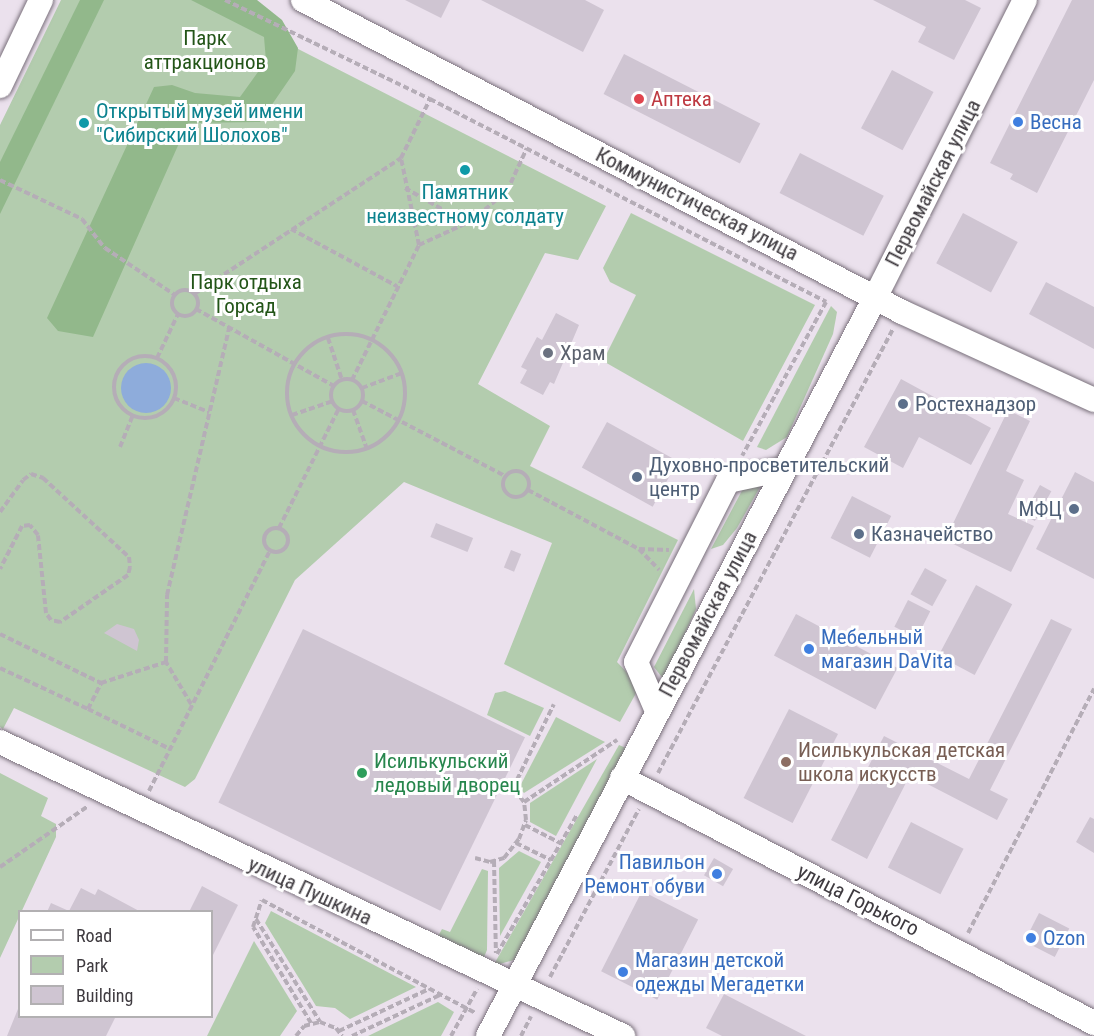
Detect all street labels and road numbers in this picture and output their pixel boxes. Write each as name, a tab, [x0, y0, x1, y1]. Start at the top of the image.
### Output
street label: Первомайская улица	[880, 95, 986, 271]
street label: Коммунистическая улица	[591, 142, 803, 266]
street label: Первомайская улица	[654, 527, 762, 701]
street label: улица Пушкина	[244, 851, 376, 931]
street label: улица Горького	[793, 858, 923, 942]

